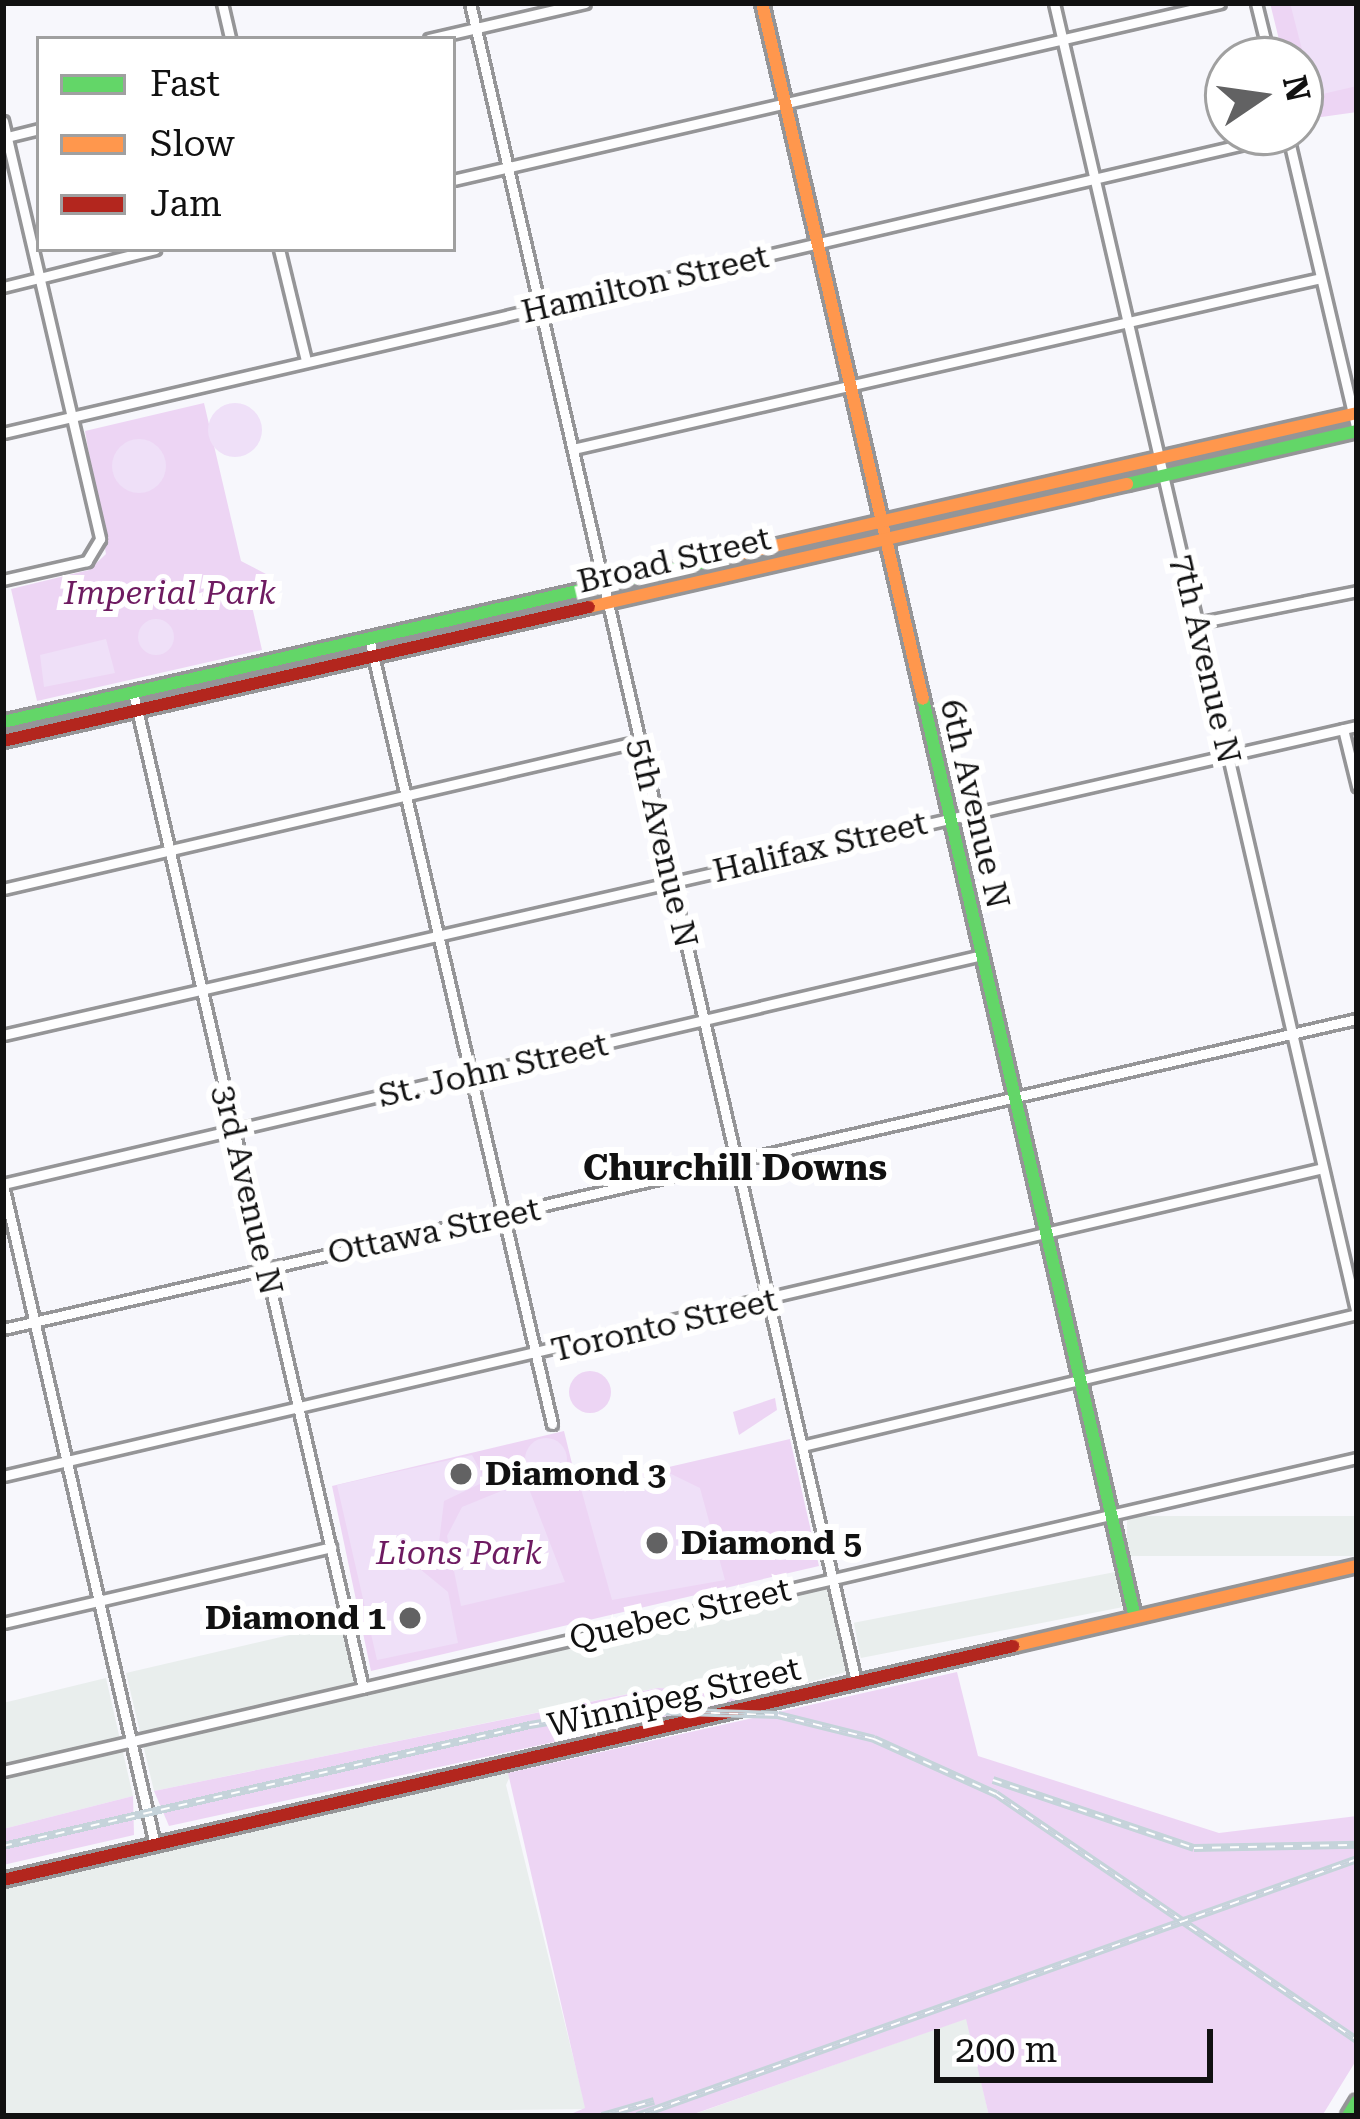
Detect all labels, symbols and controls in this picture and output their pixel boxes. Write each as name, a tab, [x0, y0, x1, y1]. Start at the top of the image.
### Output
legend	[36, 36, 456, 252]
north arrow	[1204, 36, 1324, 156]
text: Fast	[150, 63, 220, 105]
text: N	[1275, 72, 1318, 105]
text: Slow	[150, 123, 235, 165]
text: Jam	[150, 183, 222, 225]
street label: Hamilton Street	[518, 236, 772, 332]
street label: Broad Street	[574, 519, 774, 601]
street label: 7th Avenue N	[1163, 551, 1249, 767]
park label: Imperial Park	[64, 573, 276, 613]
street label: 6th Avenue N	[932, 696, 1018, 912]
street label: 5th Avenue N	[620, 735, 706, 951]
street label: Halifax Street	[709, 803, 931, 891]
street label: St. John Street	[374, 1024, 612, 1116]
street label: 3rd Avenue N	[205, 1081, 291, 1299]
district label: Churchill Downs	[583, 1147, 887, 1191]
street label: Ottawa Street	[324, 1189, 544, 1273]
street label: Toronto Street	[547, 1280, 781, 1370]
place label: Diamond 3	[485, 1454, 666, 1494]
marker: Diamond 3	[448, 1461, 474, 1487]
place label: Diamond 5	[681, 1523, 862, 1563]
marker: Diamond 5	[644, 1530, 670, 1556]
park label: Lions Park	[376, 1533, 542, 1573]
street label: Quebec Street	[566, 1569, 794, 1659]
place label: Diamond 1	[205, 1598, 386, 1638]
marker: Diamond 1	[397, 1605, 423, 1631]
street label: Winnipeg Street	[544, 1649, 804, 1745]
scale bar	[940, 2005, 1219, 2079]
text: 200 m	[955, 2029, 1057, 2071]

